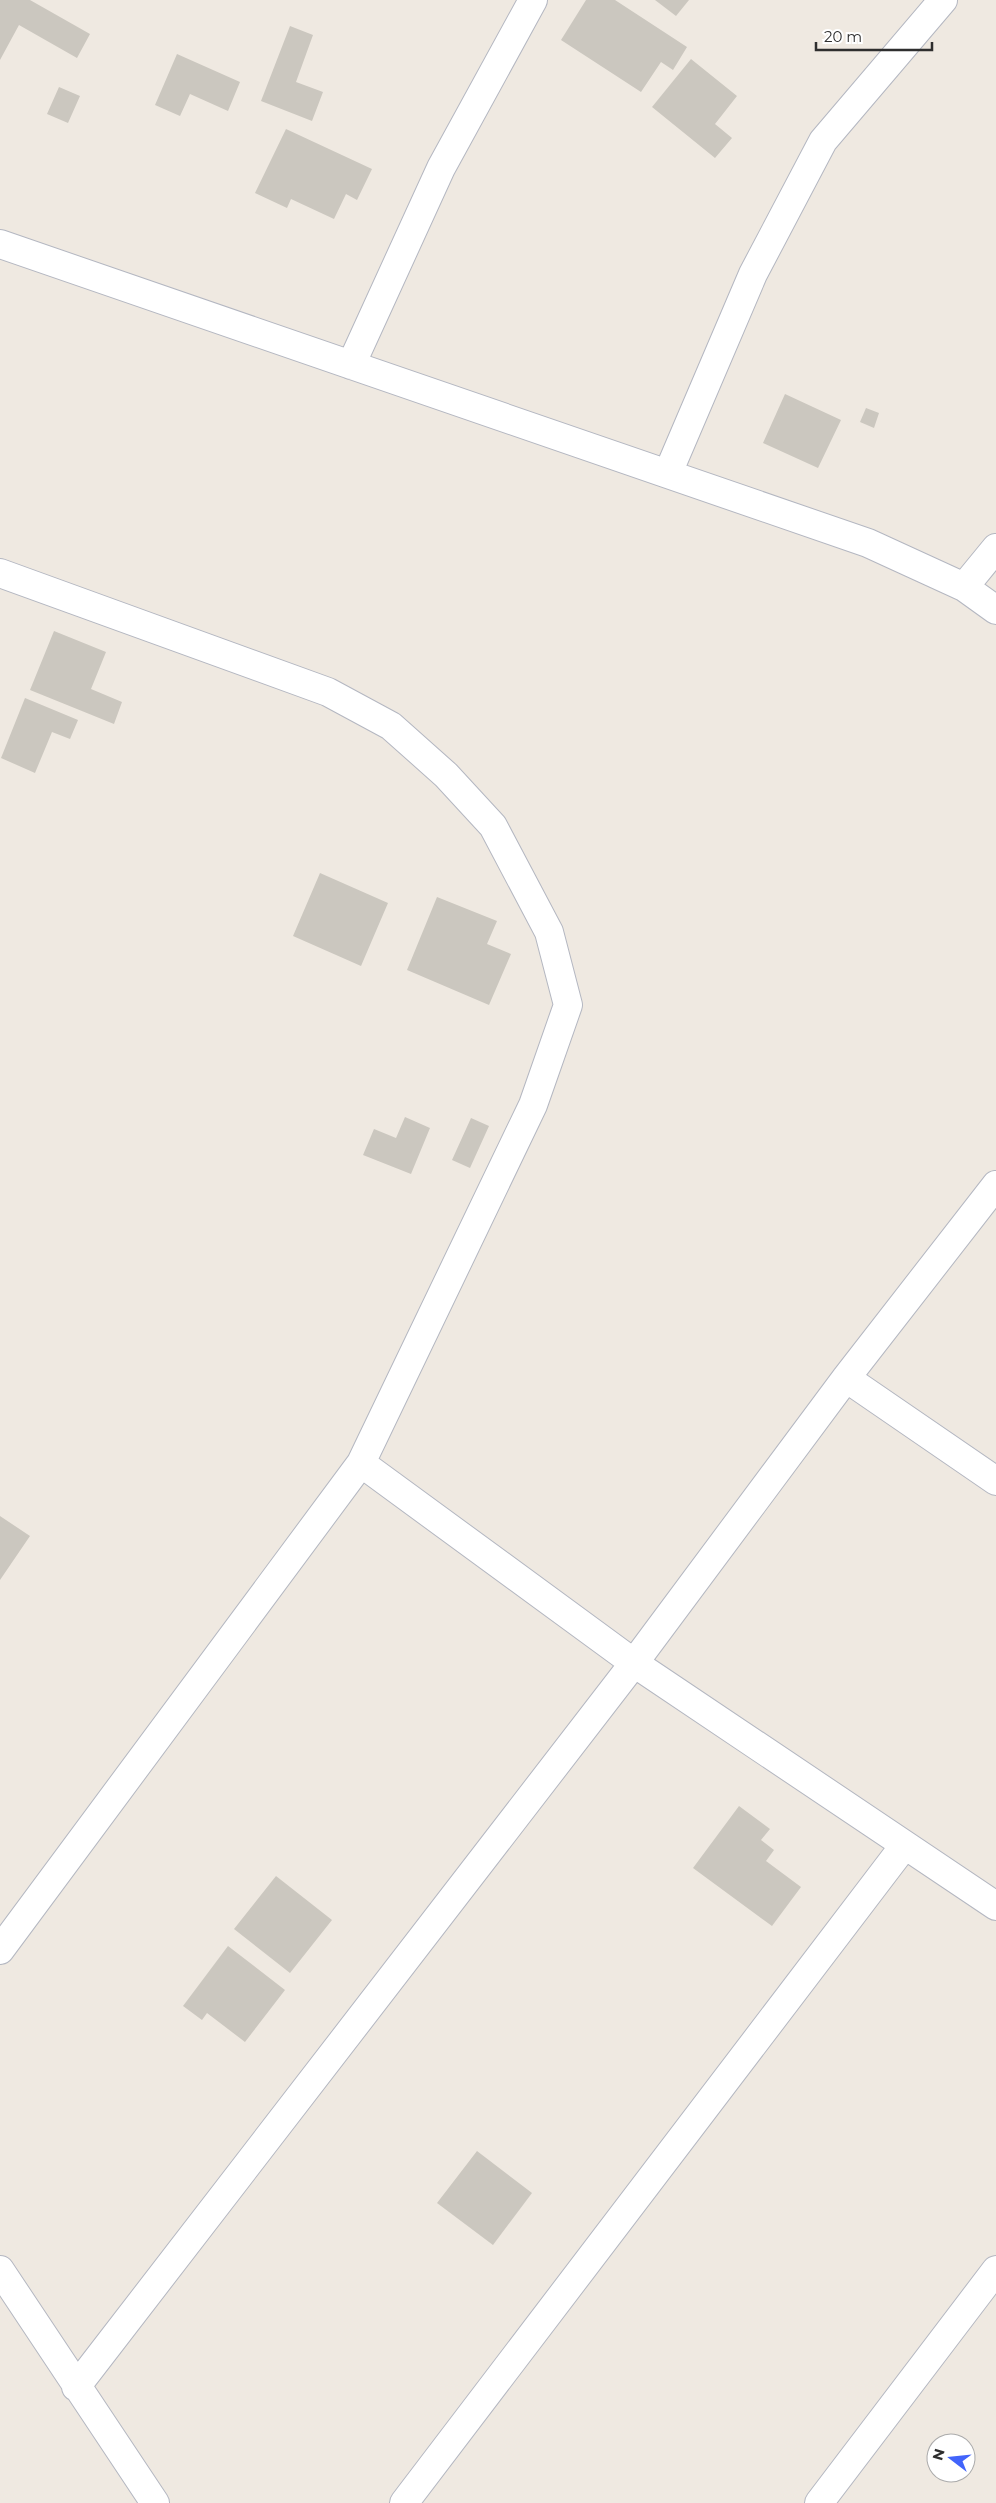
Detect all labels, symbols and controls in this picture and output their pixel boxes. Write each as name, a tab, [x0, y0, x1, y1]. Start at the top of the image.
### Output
scale bar	[816, 20, 932, 52]
text: 20 m	[824, 27, 862, 46]
north arrow	[926, 2433, 976, 2483]
text: N	[928, 2446, 949, 2462]

